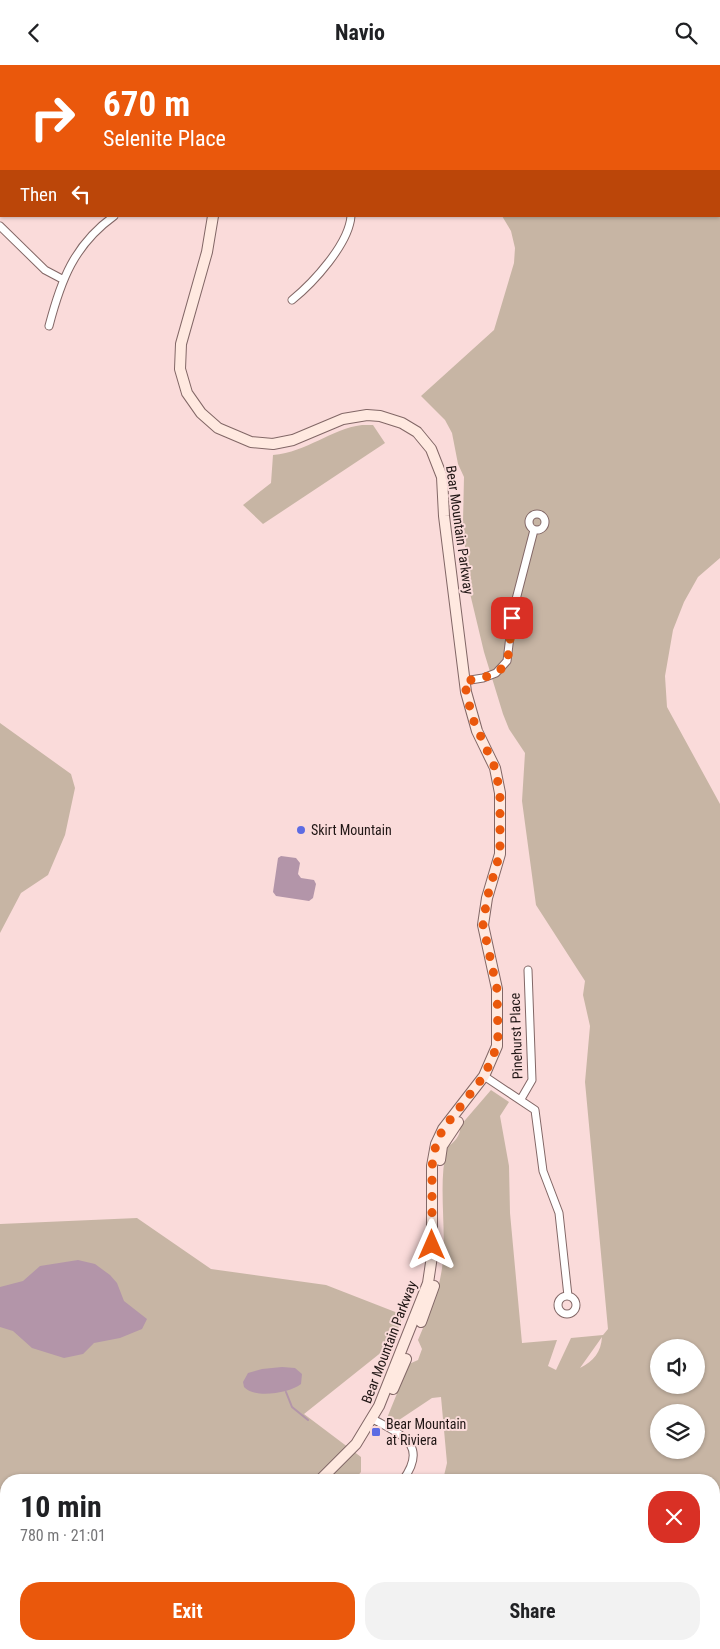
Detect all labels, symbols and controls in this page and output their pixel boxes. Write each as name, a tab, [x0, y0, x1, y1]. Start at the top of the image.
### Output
icon: back	[20, 19, 48, 47]
icon: search	[672, 19, 700, 47]
text: Navio	[335, 20, 385, 45]
text: 670 m	[103, 84, 190, 125]
icon: right	[20, 85, 85, 150]
text: Selenite Place	[103, 126, 226, 151]
icon: left	[67, 180, 95, 208]
text: Then	[20, 183, 57, 206]
street label: Bear Mountain Parkway	[443, 464, 477, 596]
pin	[491, 597, 533, 639]
icon: arrive	[498, 604, 526, 632]
place label: Skirt Mountain	[311, 822, 392, 838]
marker: Skirt Mountain	[295, 824, 307, 836]
street label: Pinehurst Place	[506, 992, 526, 1080]
position arrow	[405, 1218, 457, 1270]
street label: Bear Mountain Parkway	[358, 1278, 420, 1406]
map controls	[650, 1339, 705, 1459]
button: sound	[650, 1339, 705, 1394]
button: layers	[650, 1404, 705, 1459]
place label: Bear Mountain at Riviera	[386, 1416, 466, 1448]
marker: Bear Mountain at Riviera	[370, 1426, 382, 1438]
text: 10 min	[20, 1489, 102, 1524]
button: close	[648, 1491, 700, 1543]
text: 780 m · 21:01	[20, 1526, 106, 1545]
button: Exit	[20, 1582, 355, 1640]
button: Share	[365, 1582, 700, 1640]

